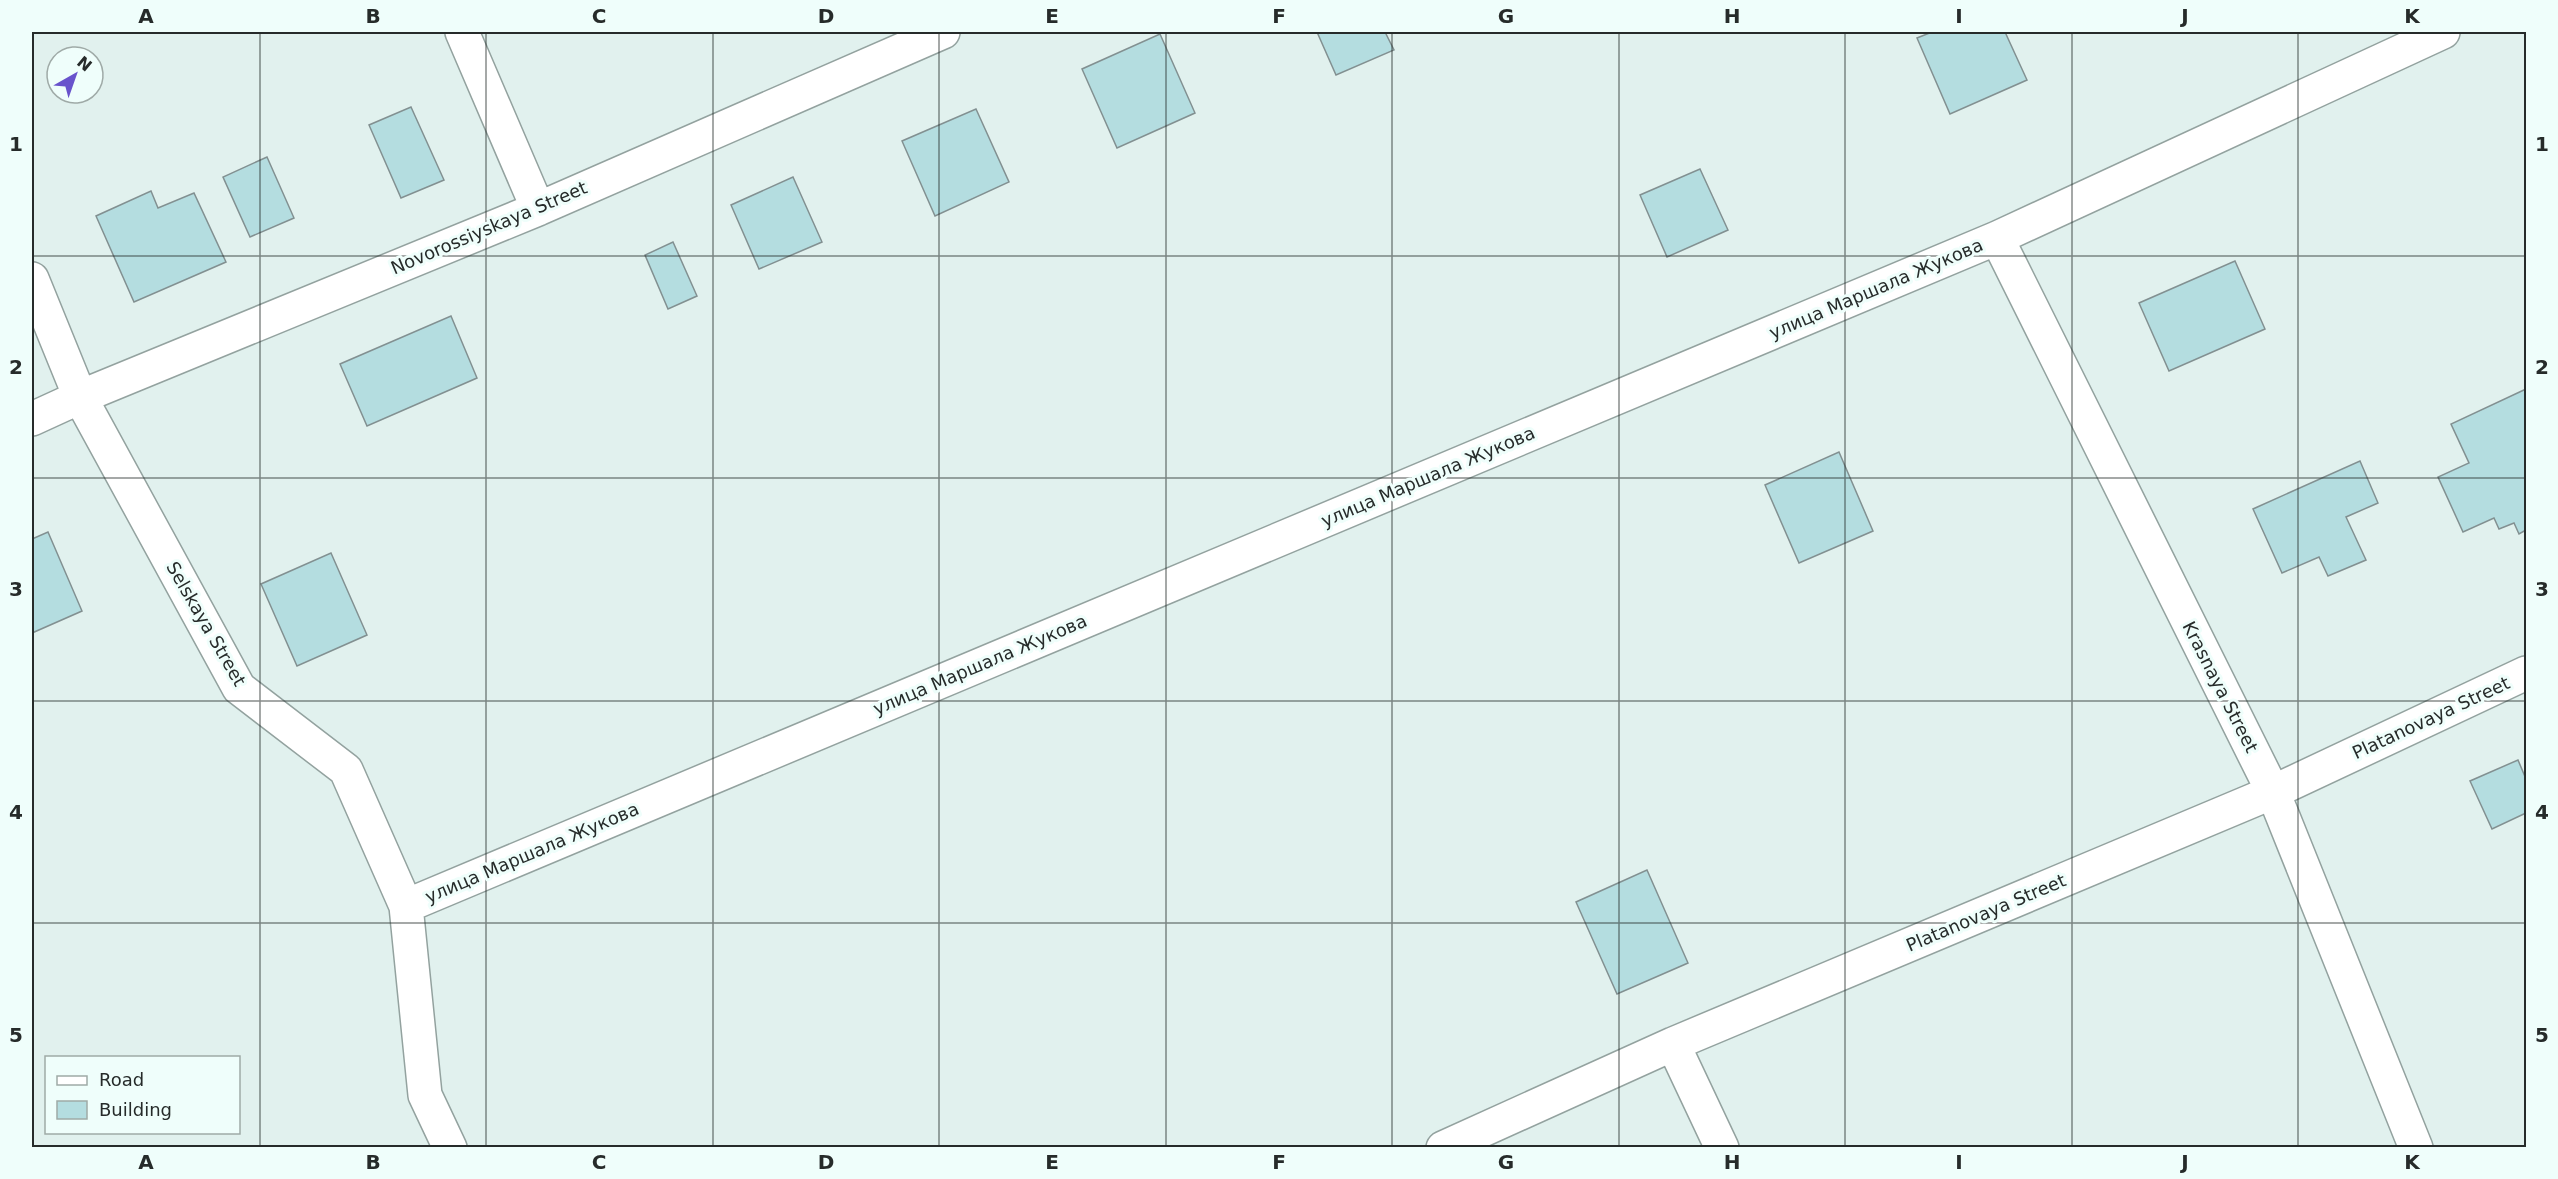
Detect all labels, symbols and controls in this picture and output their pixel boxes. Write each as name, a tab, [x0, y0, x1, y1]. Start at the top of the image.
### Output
text: A	[138, 4, 154, 28]
text: B	[365, 4, 381, 28]
text: C	[592, 4, 606, 28]
text: D	[818, 4, 834, 28]
text: E	[1045, 4, 1059, 28]
text: F	[1272, 4, 1286, 28]
text: G	[1498, 4, 1514, 28]
text: H	[1724, 4, 1740, 28]
text: I	[1955, 4, 1963, 28]
text: J	[2179, 4, 2189, 28]
text: K	[2404, 4, 2421, 28]
north arrow	[45, 45, 105, 105]
text: N	[73, 52, 96, 75]
text: 1	[9, 132, 23, 156]
text: 1	[2535, 132, 2549, 156]
street label: Novorossiyskaya Street	[388, 177, 590, 278]
street label: улица Маршала Жукова	[1766, 234, 1986, 343]
text: 2	[9, 355, 23, 379]
text: 2	[2535, 355, 2549, 379]
street label: улица Маршала Жукова	[1318, 422, 1538, 531]
street label: Selskaya Street	[162, 558, 251, 690]
text: 3	[9, 577, 23, 601]
text: 3	[2535, 577, 2549, 601]
street label: улица Маршала Жукова	[870, 610, 1090, 719]
street label: Krasnaya Street	[2178, 618, 2263, 756]
street label: Platanovaya Street	[2349, 672, 2513, 763]
street label: улица Маршала Жукова	[422, 798, 642, 907]
text: 4	[9, 800, 23, 824]
text: 4	[2535, 800, 2549, 824]
street label: Platanovaya Street	[1903, 869, 2069, 956]
text: 5	[9, 1023, 23, 1047]
text: 5	[2535, 1023, 2549, 1047]
legend	[45, 1056, 240, 1134]
text: Road	[99, 1069, 144, 1090]
text: Building	[99, 1099, 172, 1120]
text: A	[138, 1150, 154, 1174]
text: B	[365, 1150, 381, 1174]
text: C	[592, 1150, 606, 1174]
text: D	[818, 1150, 834, 1174]
text: E	[1045, 1150, 1059, 1174]
text: F	[1272, 1150, 1286, 1174]
text: G	[1498, 1150, 1514, 1174]
text: H	[1724, 1150, 1740, 1174]
text: I	[1955, 1150, 1963, 1174]
text: J	[2179, 1150, 2189, 1174]
text: K	[2404, 1150, 2421, 1174]

